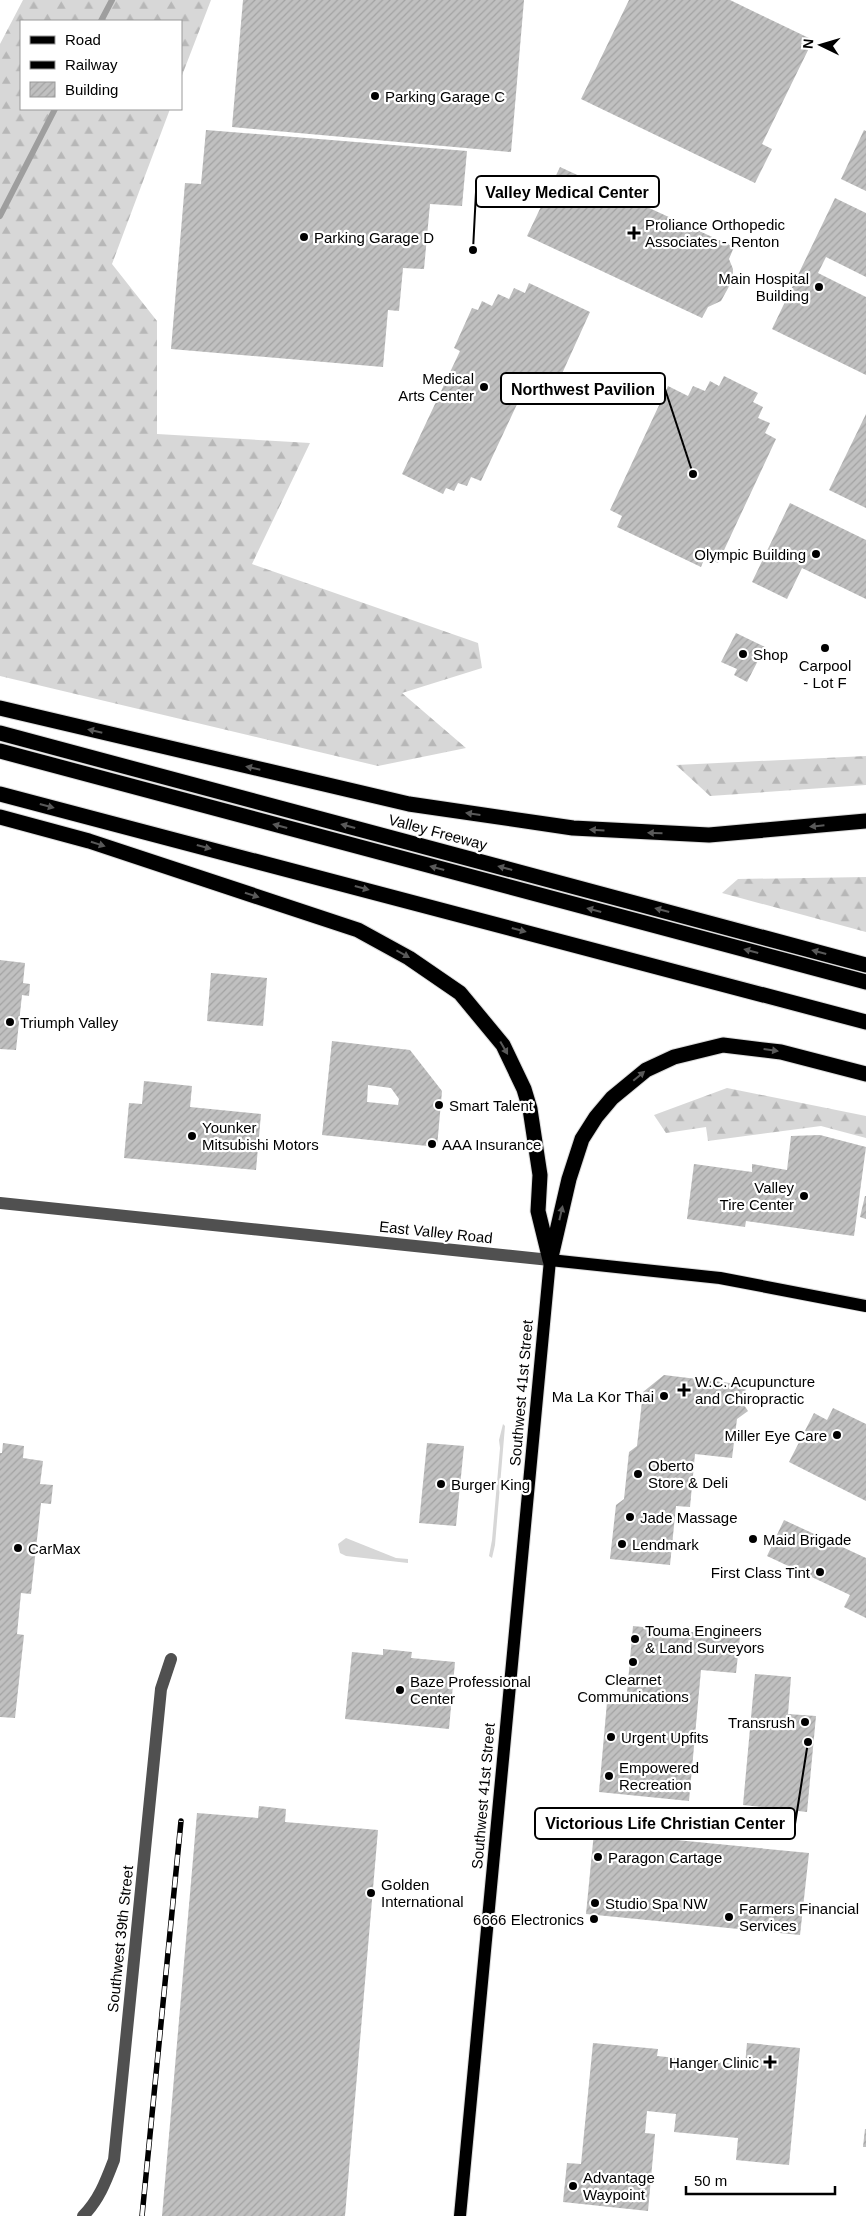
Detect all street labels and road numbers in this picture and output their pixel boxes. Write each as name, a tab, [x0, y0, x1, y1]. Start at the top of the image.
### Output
street label: Valley Freeway	[387, 811, 490, 853]
street label: East Valley Road	[378, 1218, 494, 1246]
street label: Southwest 41st Street	[506, 1318, 536, 1467]
street label: Southwest 41st Street	[468, 1721, 498, 1870]
street label: Southwest 39th Street	[104, 1864, 136, 2013]

